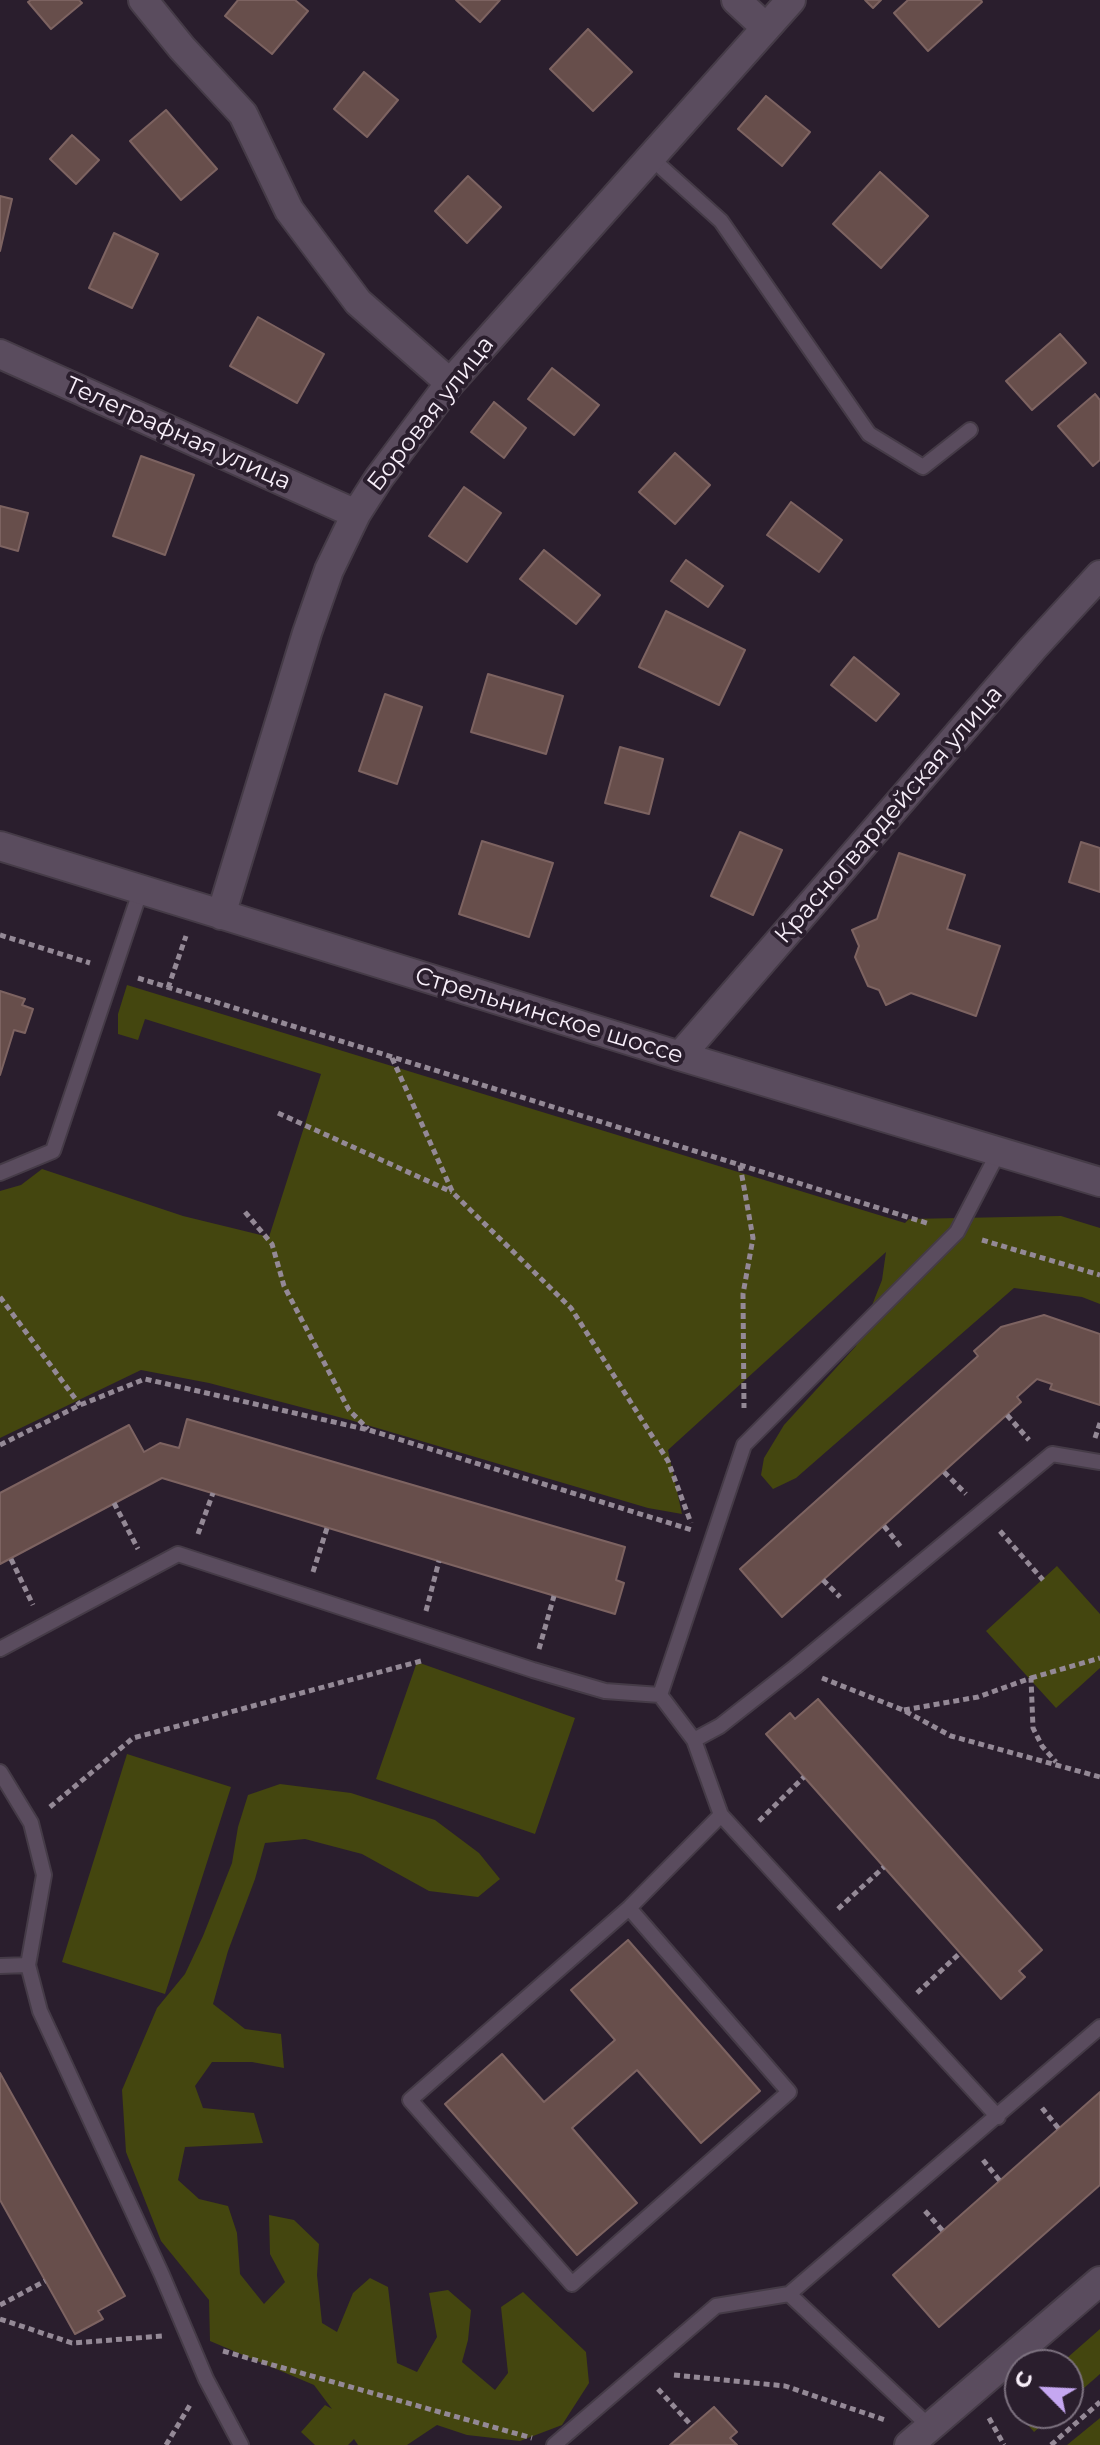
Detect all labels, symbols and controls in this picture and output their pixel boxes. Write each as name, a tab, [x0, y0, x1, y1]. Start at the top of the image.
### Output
street label: Боровая улица	[362, 331, 500, 497]
street label: Телеграфная улица	[61, 371, 295, 497]
street label: Красногвардейская улица	[769, 680, 1009, 950]
street label: Стрельнинское шоссе	[411, 961, 687, 1071]
north arrow	[1004, 2349, 1084, 2429]
text: С	[1008, 2367, 1039, 2393]

